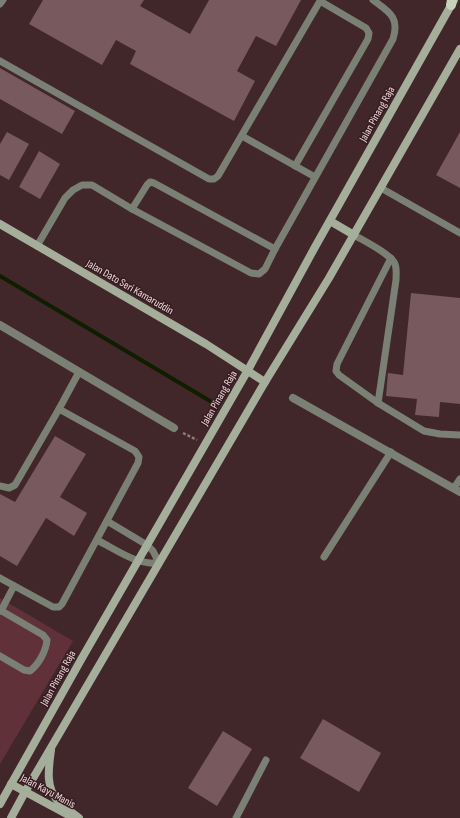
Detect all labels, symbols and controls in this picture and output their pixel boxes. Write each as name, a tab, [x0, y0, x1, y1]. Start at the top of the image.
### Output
street label: Jalan Pinang Raja	[356, 84, 397, 145]
street label: Jalan Dato Seri Kamaruddin	[83, 256, 176, 317]
street label: Jalan Pinang Raja	[198, 368, 240, 429]
street label: Jalan Pinang Raja	[37, 648, 78, 709]
street label: Jalan Kayu Manis	[17, 771, 78, 811]

